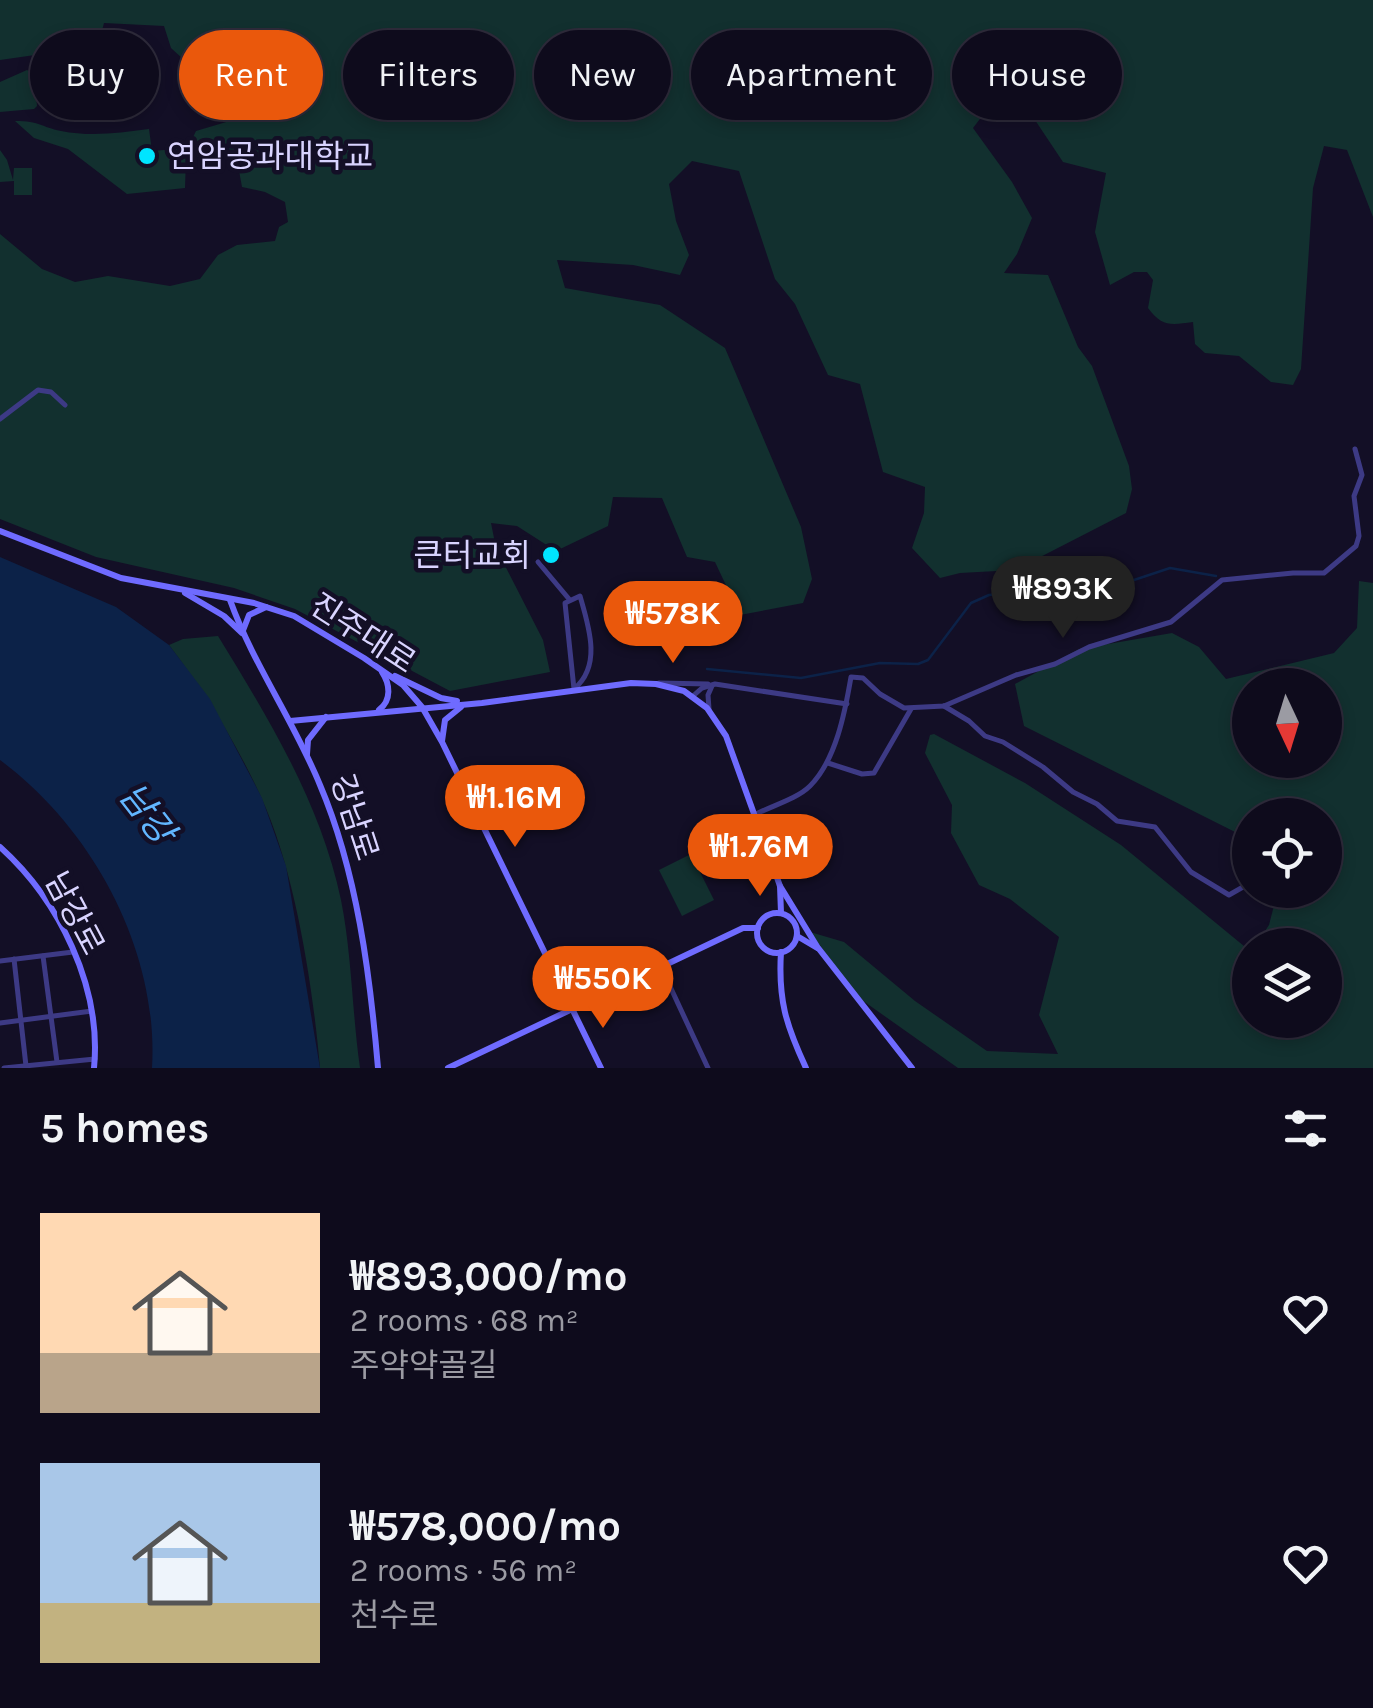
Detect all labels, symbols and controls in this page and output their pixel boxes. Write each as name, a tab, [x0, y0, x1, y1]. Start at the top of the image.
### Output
chip: Buy	[30, 30, 159, 120]
chip: Rent	[179, 30, 323, 120]
chip: Filters	[343, 30, 514, 120]
chip: New	[534, 30, 671, 120]
chip: Apartment	[691, 30, 932, 120]
chip: House	[952, 30, 1122, 120]
place label: 연암공과대학교	[167, 138, 373, 175]
marker: 연암공과대학교	[136, 145, 158, 167]
place label: 큰터교회	[413, 537, 531, 574]
marker: 큰터교회	[540, 544, 562, 566]
pin: ₩893K	[993, 556, 1133, 641]
text: ₩893K	[1013, 570, 1113, 607]
pin: ₩578K	[603, 581, 743, 666]
street label: 진주대로	[303, 586, 422, 681]
text: ₩578K	[625, 595, 721, 632]
north arrow	[1232, 668, 1342, 778]
map controls	[1232, 668, 1342, 1038]
pin: ₩1.16M	[434, 765, 596, 850]
street label: 강남로	[323, 769, 386, 865]
water label: 남강	[111, 775, 186, 855]
text: ₩1.16M	[467, 779, 563, 816]
button: locate	[1232, 798, 1342, 908]
pin: ₩1.76M	[679, 814, 841, 899]
text: ₩1.76M	[710, 828, 810, 865]
street label: 남강로	[37, 866, 112, 961]
button: layers	[1232, 928, 1342, 1038]
pin: ₩550K	[533, 946, 673, 1031]
text: ₩550K	[554, 960, 652, 997]
icon: filters	[1278, 1101, 1333, 1156]
text: 5 homes	[40, 1103, 209, 1153]
text: ₩893,000/mo	[350, 1251, 627, 1301]
icon: home	[120, 1253, 240, 1373]
icon: heart	[1278, 1286, 1333, 1341]
text: 2 rooms · 68 m²	[350, 1302, 579, 1339]
text: 주약약골길	[350, 1347, 497, 1384]
text: ₩578,000/mo	[350, 1501, 621, 1551]
icon: home	[120, 1503, 240, 1623]
icon: heart	[1278, 1536, 1333, 1591]
text: 2 rooms · 56 m²	[350, 1552, 577, 1589]
text: 천수로	[350, 1597, 438, 1634]

